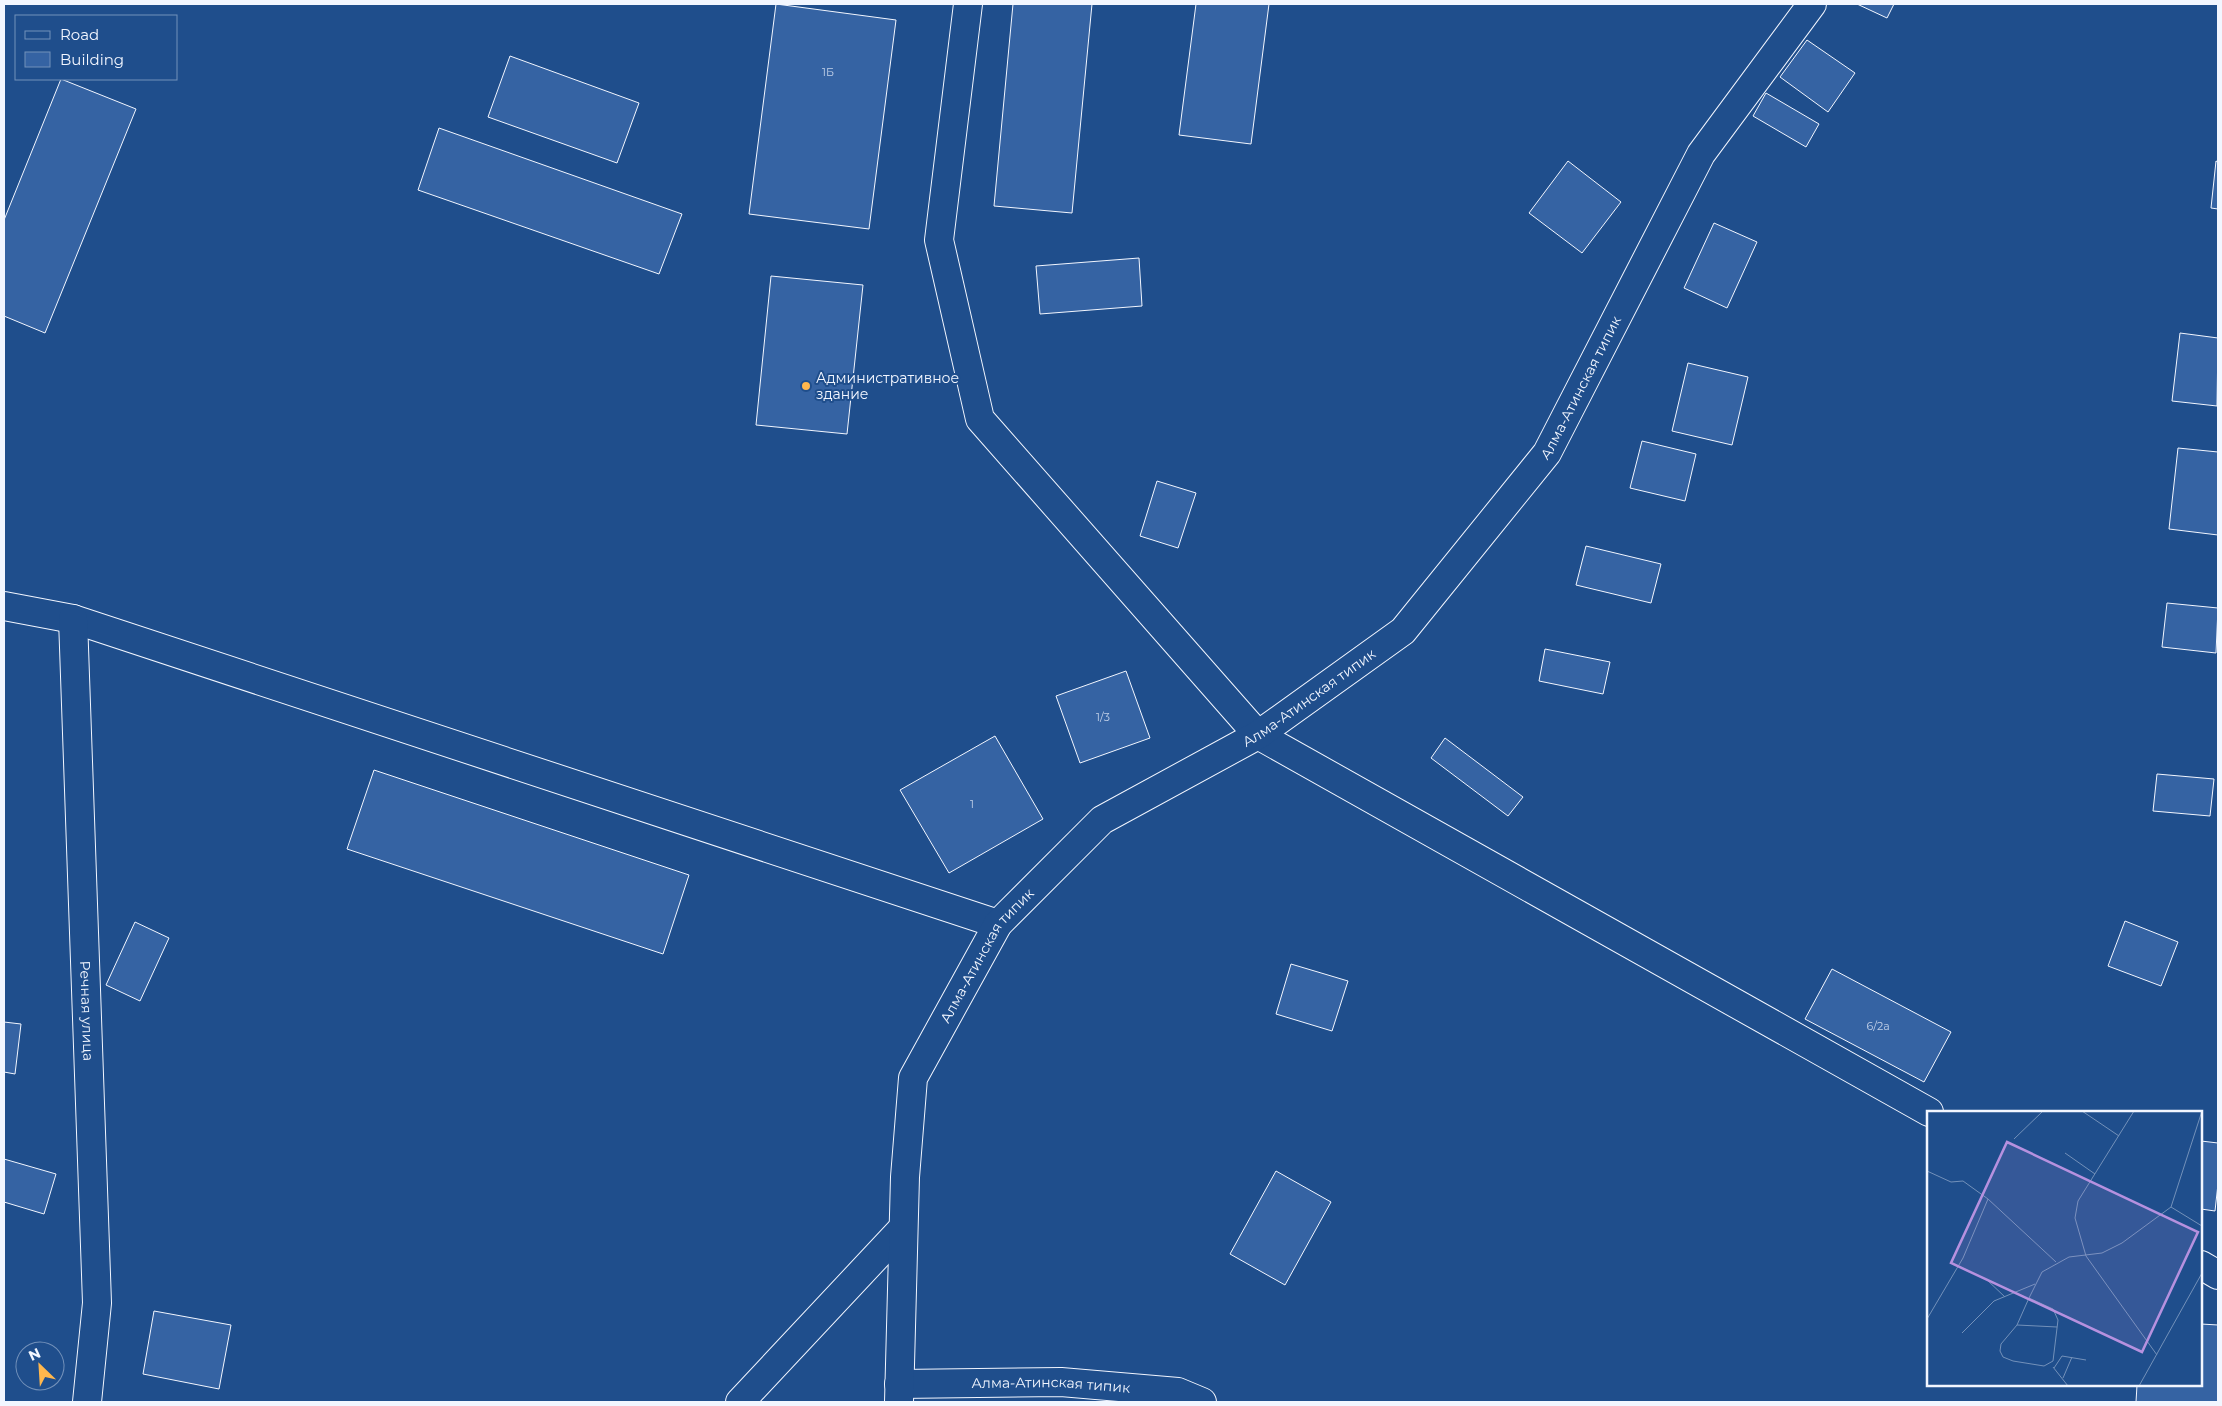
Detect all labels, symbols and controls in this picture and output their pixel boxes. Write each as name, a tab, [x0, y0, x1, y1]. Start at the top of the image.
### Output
legend	[15, 15, 178, 80]
text: Road	[60, 25, 99, 44]
text: Building	[60, 50, 124, 69]
house number: 1Б	[822, 65, 834, 79]
street label: Алма-Атинская типик	[1536, 313, 1625, 463]
place label: Административное здание	[816, 369, 959, 403]
marker: Административное здание	[800, 380, 812, 392]
street label: Алма-Атинская типик	[1239, 645, 1379, 751]
house number: 1/3	[1096, 710, 1110, 724]
house number: 1	[970, 797, 974, 811]
street label: Алма-Атинская типик	[936, 884, 1038, 1026]
street label: Речная улица	[76, 960, 97, 1061]
house number: 6/2а	[1866, 1019, 1890, 1033]
inset map	[1927, 1111, 2202, 1386]
north arrow	[15, 1341, 65, 1391]
text: N	[26, 1344, 43, 1365]
street label: Алма-Атинская типик	[971, 1373, 1131, 1397]

